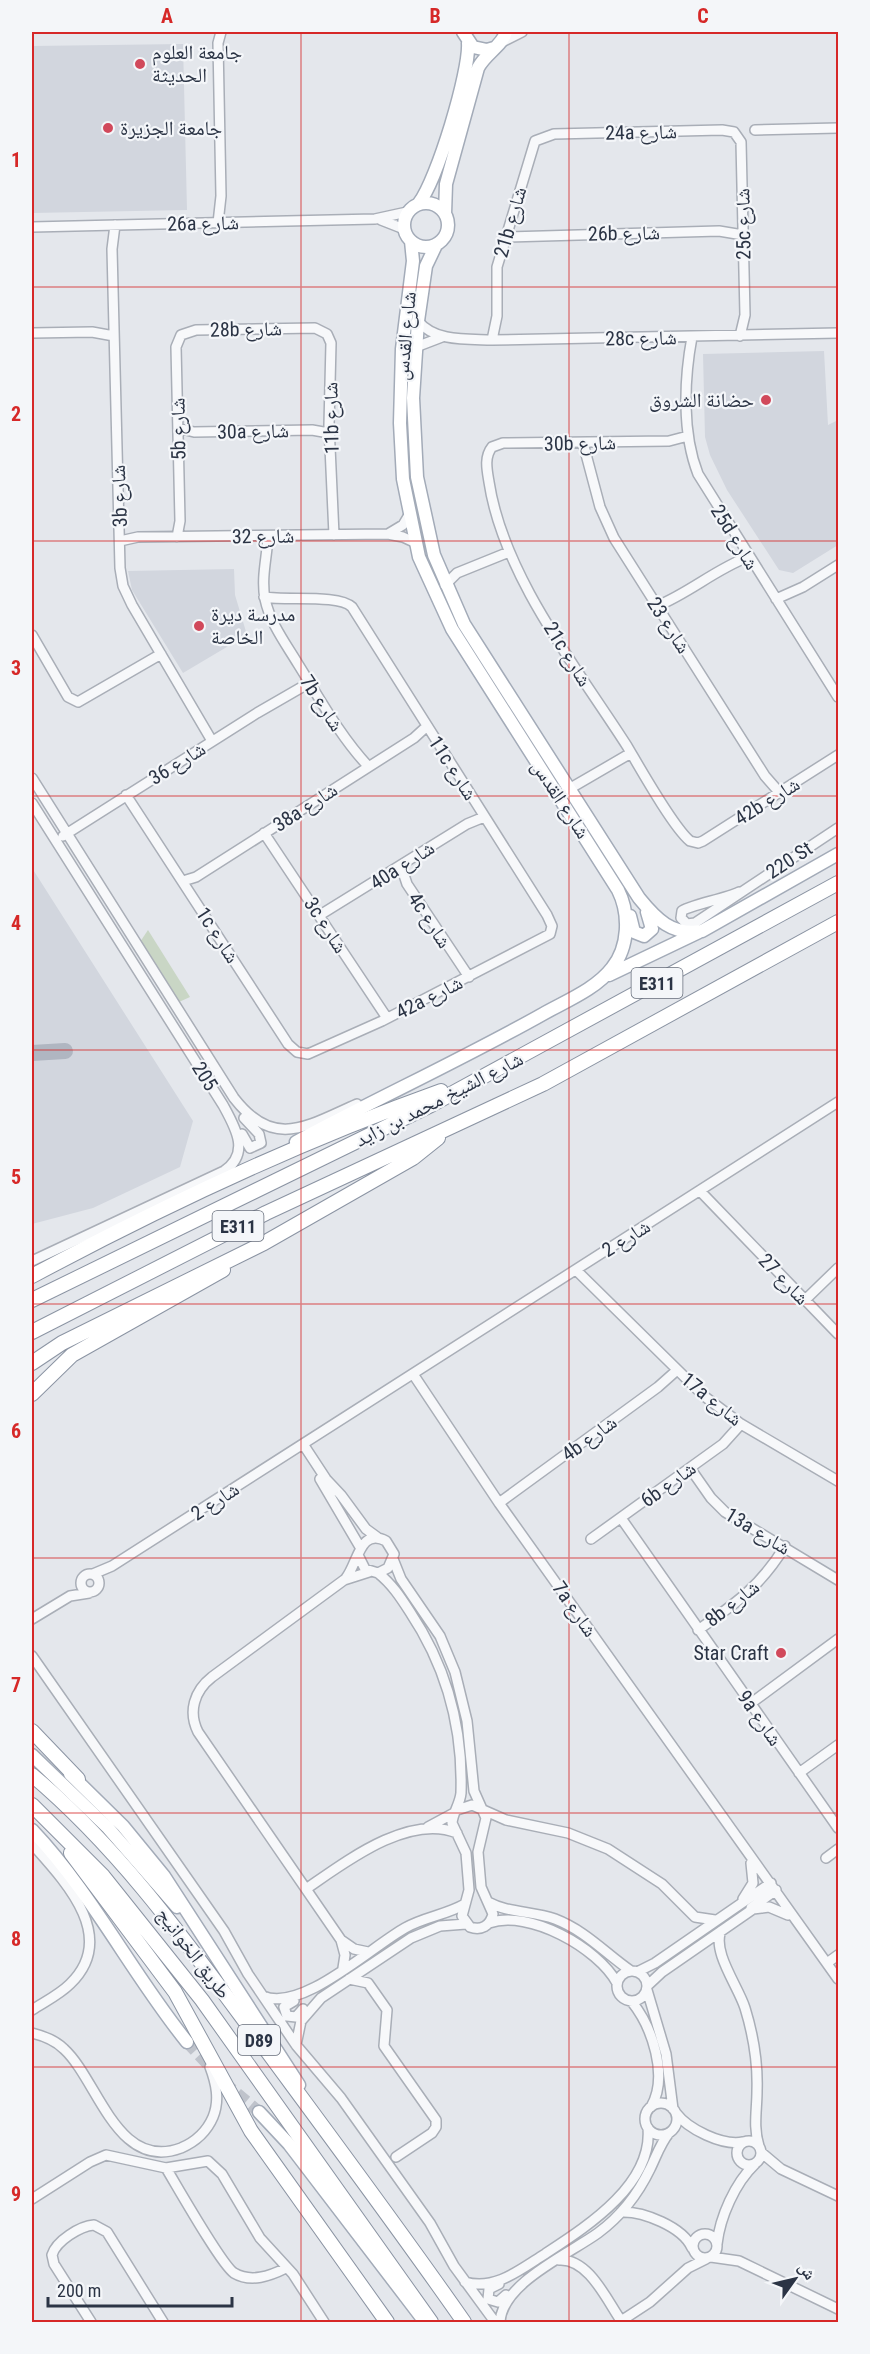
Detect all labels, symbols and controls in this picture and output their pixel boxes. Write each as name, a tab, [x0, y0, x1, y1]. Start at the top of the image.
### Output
text: A	[161, 4, 173, 28]
text: B	[429, 4, 441, 28]
text: C	[697, 4, 709, 28]
place label: جامعة العلوم الحديثة	[152, 40, 242, 87]
marker: جامعة العلوم الحديثة	[133, 57, 147, 71]
place label: جامعة الجزيرة	[120, 116, 223, 140]
street label: 24a شارع	[605, 119, 677, 146]
marker: جامعة الجزيرة	[101, 121, 115, 135]
text: 1	[11, 148, 21, 172]
street label: 21b شارع	[489, 184, 532, 260]
street label: 25c شارع	[730, 188, 757, 260]
street label: 26a شارع	[167, 210, 239, 237]
street label: 26b شارع	[588, 220, 660, 247]
street label: شارع القدس	[389, 291, 422, 382]
street label: 28b شارع	[210, 316, 282, 343]
street label: 28c شارع	[605, 325, 677, 352]
street label: 11b شارع	[318, 382, 345, 454]
place label: حضانة الشروق	[649, 388, 754, 412]
marker: حضانة الشروق	[759, 393, 773, 407]
street label: 5b شارع	[165, 398, 192, 460]
text: 2	[11, 402, 21, 426]
street label: 30a شارع	[217, 418, 289, 445]
street label: 30b شارع	[544, 430, 616, 457]
street label: 3b شارع	[106, 464, 133, 528]
street label: 25d شارع	[705, 500, 764, 575]
street label: شارع 32	[232, 523, 294, 550]
street label: شارع 23	[641, 592, 696, 658]
place label: مدرسة ديرة الخاصة	[211, 602, 296, 649]
street label: 21c شارع	[538, 617, 597, 691]
marker: مدرسة ديرة الخاصة	[192, 619, 206, 633]
text: 3	[11, 656, 21, 680]
street label: 7b شارع	[294, 670, 349, 736]
street label: 11c شارع	[423, 731, 483, 805]
street label: شارع 36	[144, 736, 210, 791]
street label: شارع القدس	[526, 755, 595, 843]
street label: 42b شارع	[730, 772, 805, 831]
street label: 38a شارع	[268, 777, 342, 837]
street label: 40a شارع	[365, 835, 439, 895]
street label: 220 St	[761, 836, 817, 884]
street label: 4c شارع	[402, 888, 457, 953]
street label: 3c شارع	[298, 893, 353, 958]
street label: 1c شارع	[190, 903, 245, 968]
text: 4	[11, 911, 21, 935]
road number: E311	[632, 968, 682, 998]
street label: 42a شارع	[391, 970, 467, 1025]
street label: شارع الشيخ محمد بن زايد	[351, 1046, 527, 1153]
street label: 205	[187, 1057, 223, 1095]
text: 5	[11, 1165, 21, 1189]
road number: E311	[212, 1211, 264, 1241]
street label: شارع 2	[597, 1214, 655, 1263]
street label: شارع 27	[753, 1248, 814, 1310]
street label: 17a شارع	[676, 1367, 748, 1432]
street label: 4b شارع	[557, 1410, 622, 1467]
text: 6	[11, 1419, 21, 1443]
street label: 6b شارع	[636, 1456, 701, 1513]
street label: شارع 2	[186, 1477, 244, 1526]
street label: 13a شارع	[720, 1502, 795, 1561]
street label: 8b شارع	[700, 1574, 765, 1632]
street label: 7a شارع	[547, 1577, 603, 1642]
place label: Star Craft	[694, 1641, 769, 1665]
marker: Star Craft	[774, 1646, 788, 1660]
text: 7	[11, 1673, 21, 1697]
street label: 9a شارع	[732, 1686, 788, 1751]
street label: طريق الخوانيج	[151, 1903, 236, 2004]
text: 8	[11, 1927, 21, 1951]
road number: D89	[238, 2025, 280, 2055]
text: 9	[11, 2182, 21, 2206]
north arrow	[765, 2249, 825, 2309]
text: ش	[794, 2259, 820, 2283]
scale bar	[48, 2270, 232, 2308]
text: 200 m	[57, 2280, 101, 2301]

